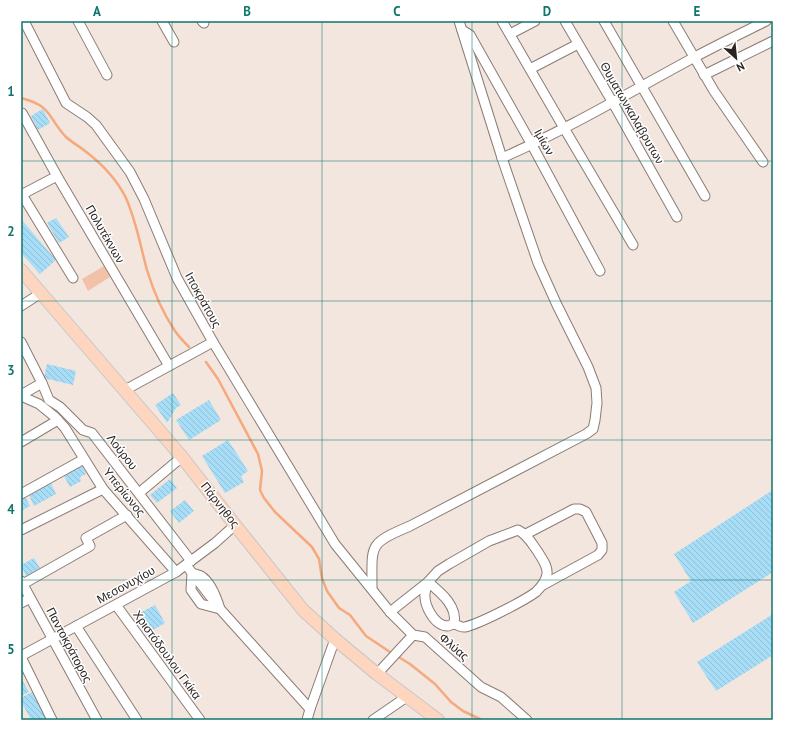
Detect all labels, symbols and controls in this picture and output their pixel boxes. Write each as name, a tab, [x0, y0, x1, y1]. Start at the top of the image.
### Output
text: A	[93, 3, 101, 20]
text: B	[243, 3, 251, 20]
text: C	[393, 3, 401, 20]
text: D	[543, 3, 551, 20]
text: E	[694, 3, 701, 20]
north arrow	[716, 38, 756, 78]
street label: Θυματωνκαλαβρυτων	[597, 59, 668, 166]
text: N	[734, 59, 747, 75]
text: 1	[7, 83, 15, 100]
street label: Ιμίων	[531, 126, 558, 158]
street label: Πολυτέκνων	[83, 202, 128, 266]
text: 2	[7, 223, 15, 240]
street label: Ιποκράτους	[182, 269, 225, 330]
text: 3	[7, 362, 15, 379]
street label: Λούρου	[104, 431, 141, 473]
street label: Υπερίωνος	[100, 464, 149, 519]
street label: Πάρνηθος	[198, 479, 243, 531]
text: 4	[7, 501, 15, 518]
street label: Μεσονυχίου	[94, 562, 157, 607]
street label: Παντοκράτορος	[43, 605, 96, 685]
street label: Χριστόδουλου Γκίκα	[130, 607, 205, 702]
street label: Φλύας	[436, 630, 472, 664]
text: 5	[7, 641, 15, 658]

